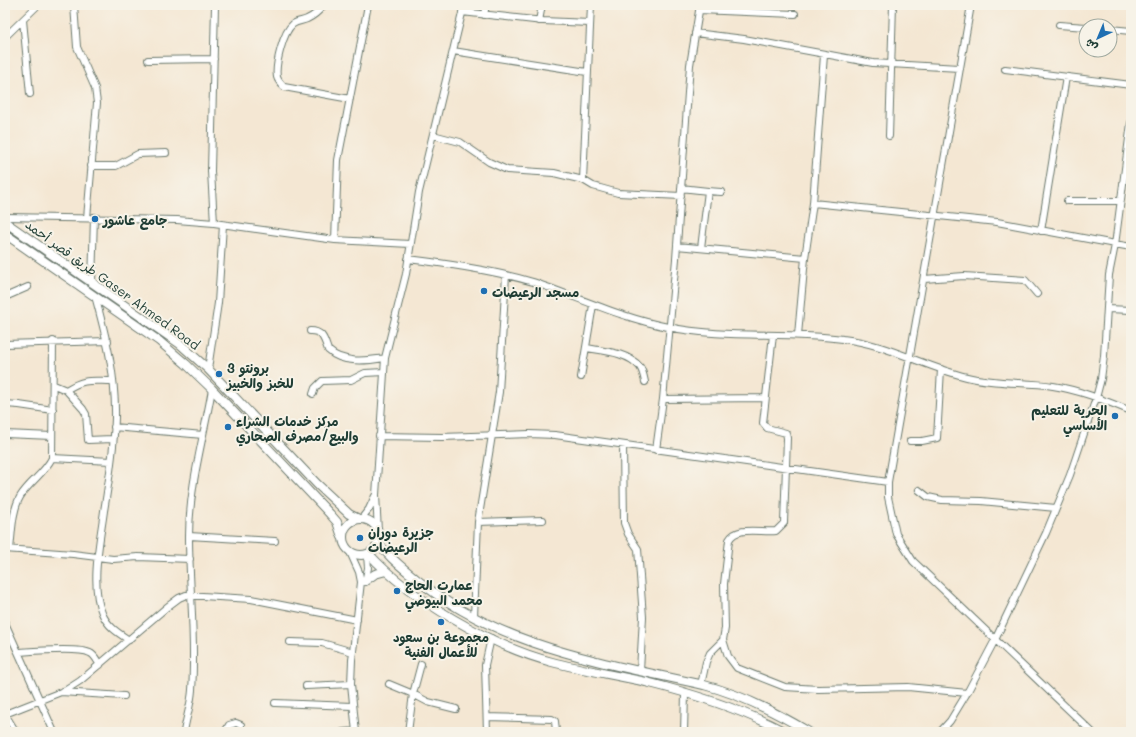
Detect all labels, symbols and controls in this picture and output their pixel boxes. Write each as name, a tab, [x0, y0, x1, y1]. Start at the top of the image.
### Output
north arrow	[1078, 18, 1118, 58]
text: ش	[1081, 36, 1100, 55]
place label: جامع عاشور	[102, 211, 168, 230]
marker: جامع عاشور	[90, 214, 100, 224]
street label: طريق قصر أحمد Gaser Ahmed Road	[22, 215, 204, 354]
place label: مسجد الرعيضات	[492, 283, 579, 301]
marker: مسجد الرعيضات	[479, 286, 489, 296]
place label: برونتو 3 للخبز والخبيز	[225, 359, 294, 392]
marker: برونتو 3 للخبز والخبيز	[214, 369, 224, 379]
place label: الحرية للتعليم الأساسي	[1031, 401, 1107, 438]
marker: الحرية للتعليم الأساسي	[1110, 411, 1120, 421]
place label: مركز خدمات الشراء والبيع/مصرف الصحاري	[236, 412, 359, 447]
marker: مركز خدمات الشراء والبيع/مصرف الصحاري	[223, 422, 233, 432]
place label: جزيرة دوران الرعيضات	[368, 523, 434, 556]
marker: جزيرة دوران الرعيضات	[355, 533, 365, 543]
place label: عمارت الحاج محمد البيوضي	[405, 576, 483, 613]
marker: عمارت الحاج محمد البيوضي	[392, 586, 402, 596]
marker: مجموعة بن سعود للأعمال الفنية	[436, 617, 446, 627]
place label: مجموعة بن سعود للأعمال الفنية	[393, 628, 489, 661]

